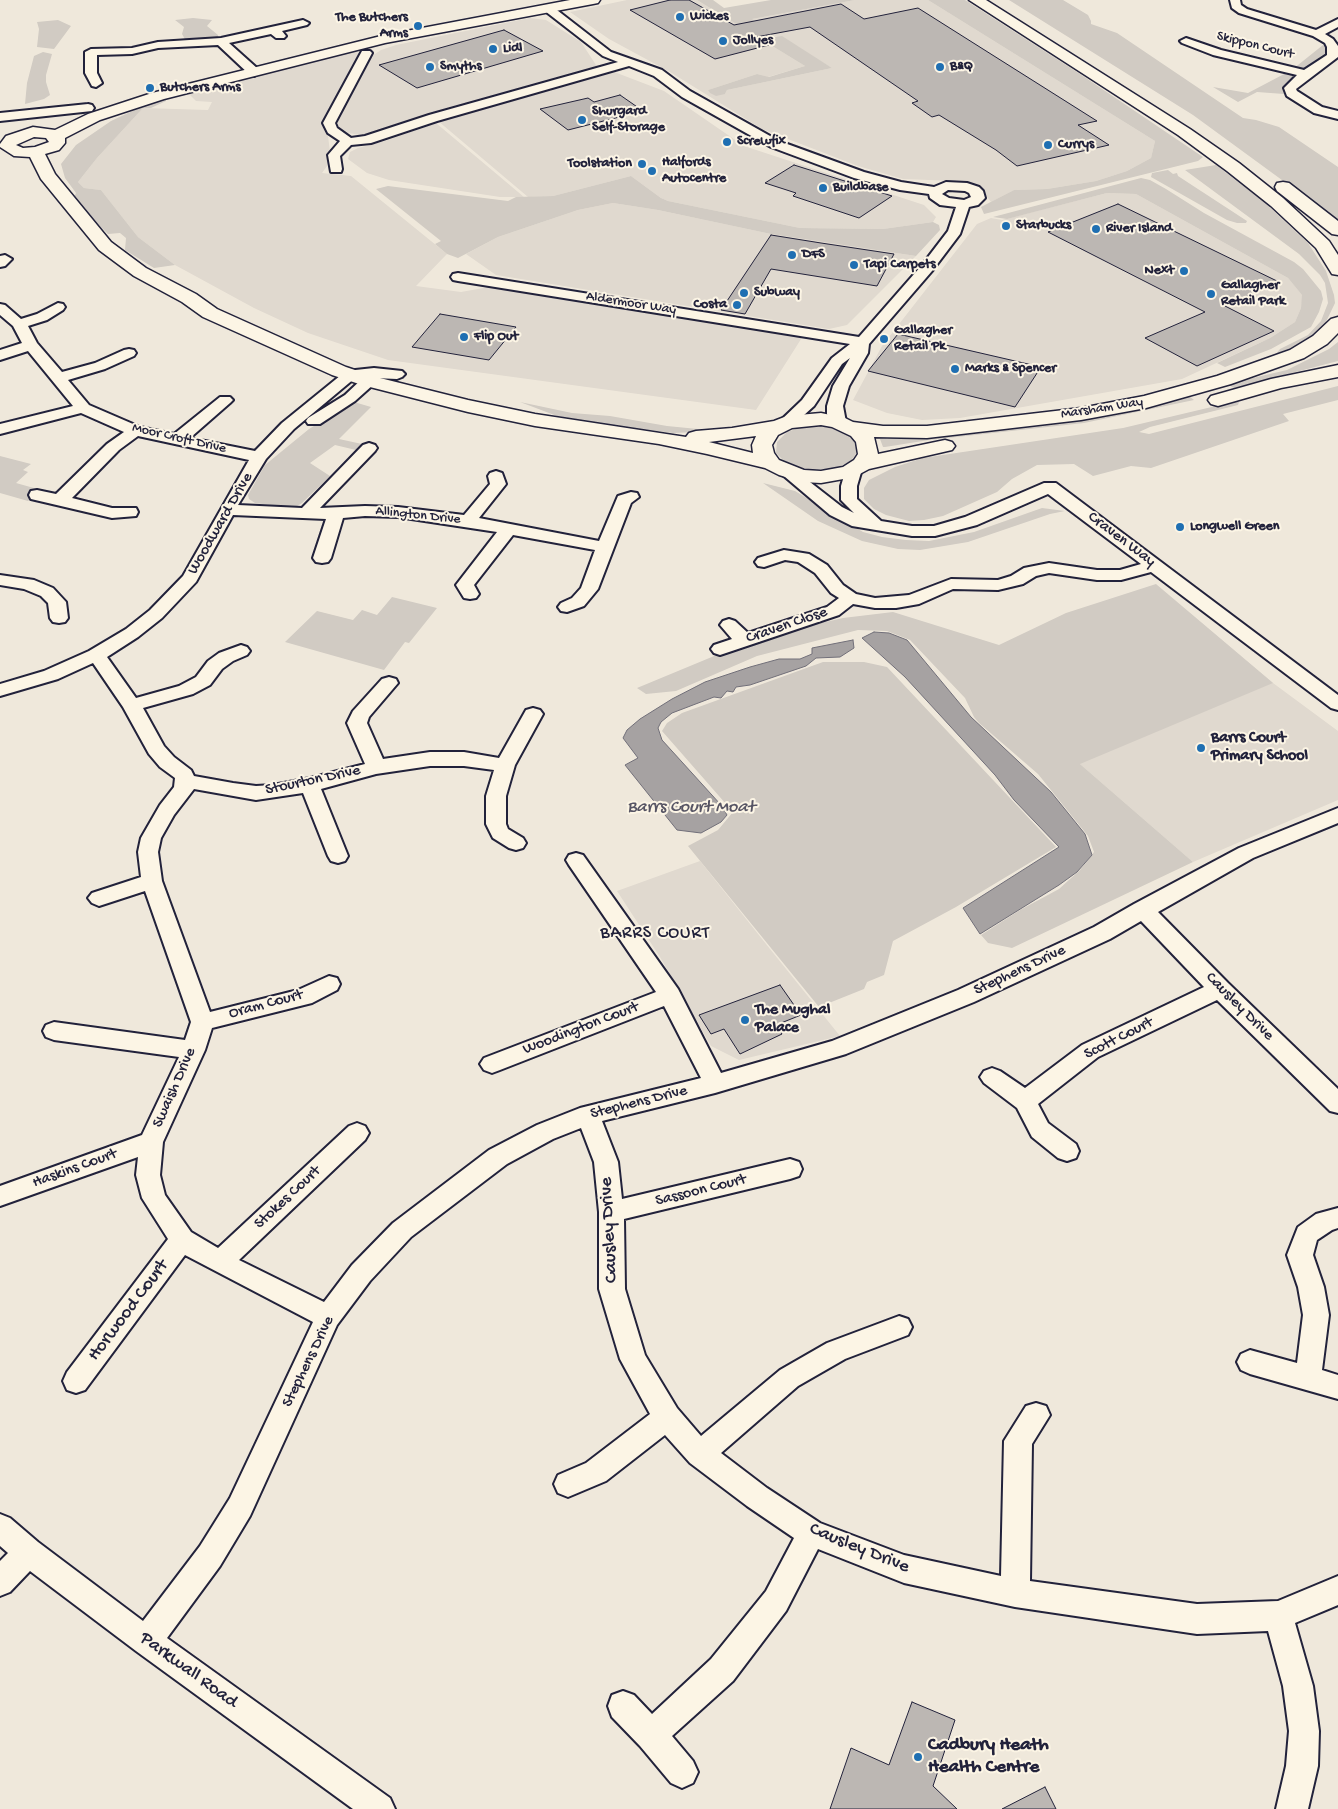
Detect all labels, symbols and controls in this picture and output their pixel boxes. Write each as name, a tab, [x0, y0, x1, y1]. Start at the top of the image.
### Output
place label: Wickes	[690, 9, 728, 25]
place label: The Butchers Arms	[335, 10, 408, 42]
marker: Wickes	[674, 11, 686, 23]
marker: The Butchers Arms	[412, 20, 424, 32]
street label: Skippon Court	[1215, 28, 1295, 64]
place label: Jollyes	[733, 33, 773, 49]
marker: Jollyes	[717, 35, 729, 47]
place label: Lidl	[503, 41, 522, 57]
marker: Lidl	[487, 43, 499, 55]
place label: Smyths	[440, 59, 482, 75]
place label: B&Q	[950, 59, 973, 75]
marker: Smyths	[424, 61, 436, 73]
marker: B&Q	[934, 61, 946, 73]
place label: Butchers Arms	[160, 80, 241, 96]
marker: Butchers Arms	[144, 82, 156, 94]
place label: Shurgard Self-Storage	[592, 104, 665, 136]
marker: Shurgard Self-Storage	[576, 114, 588, 126]
place label: Screwfix	[737, 134, 786, 150]
marker: Screwfix	[721, 136, 733, 148]
place label: Currys	[1058, 137, 1094, 153]
marker: Currys	[1042, 139, 1054, 151]
place label: Halfords Autocentre	[662, 155, 726, 188]
place label: Toolstation	[568, 156, 632, 172]
marker: Toolstation	[636, 158, 648, 170]
marker: Halfords Autocentre	[646, 165, 658, 177]
place label: Buildbase	[833, 180, 889, 196]
marker: Buildbase	[817, 182, 829, 194]
place label: Starbucks	[1016, 218, 1071, 234]
marker: Starbucks	[1000, 220, 1012, 232]
place label: River Island	[1106, 221, 1172, 237]
marker: River Island	[1090, 223, 1102, 235]
place label: DFS	[802, 247, 825, 263]
marker: DFS	[786, 249, 798, 261]
place label: Tapi Carpets	[864, 257, 936, 273]
marker: Tapi Carpets	[848, 259, 860, 271]
place label: Next	[1145, 263, 1174, 279]
marker: Next	[1178, 265, 1190, 277]
place label: Gallagher Retail Park	[1221, 278, 1285, 310]
place label: Subway	[754, 285, 800, 301]
marker: Subway	[738, 287, 750, 299]
marker: Gallagher Retail Park	[1205, 288, 1217, 300]
street label: Aldermoor Way	[585, 289, 677, 319]
place label: Costa	[694, 297, 727, 313]
marker: Costa	[731, 299, 743, 311]
place label: Gallagher Retail Pk	[894, 323, 952, 356]
place label: Flip Out	[474, 329, 518, 345]
marker: Flip Out	[458, 331, 470, 343]
marker: Gallagher Retail Pk	[878, 333, 890, 345]
place label: Marks & Spencer	[965, 361, 1056, 377]
marker: Marks & Spencer	[949, 363, 961, 375]
street label: Marsham Way	[1060, 394, 1144, 424]
street label: Moor Croft Drive	[130, 420, 228, 458]
street label: Woodward Drive	[184, 470, 258, 578]
street label: Allington Drive	[375, 503, 461, 529]
street label: Craven Way	[1083, 508, 1159, 572]
place label: Longwell Green	[1190, 519, 1279, 535]
marker: Longwell Green	[1174, 521, 1186, 533]
street label: Craven Close	[744, 603, 830, 649]
place label: Barrs Court Primary School	[1211, 729, 1308, 767]
marker: Barrs Court Primary School	[1195, 742, 1207, 754]
street label: Stourton Drive	[264, 762, 362, 800]
water label: Barrs Court Moat	[627, 797, 755, 819]
district label: BARRS COURT	[599, 923, 711, 945]
street label: Stephens Drive	[971, 941, 1069, 1001]
street label: Causley Drive	[1201, 969, 1277, 1045]
street label: Oram Court	[227, 986, 305, 1024]
street label: Woodington Court	[520, 998, 642, 1060]
place label: The Mughal Palace	[755, 1001, 831, 1039]
street label: Scott Court	[1081, 1013, 1157, 1065]
marker: The Mughal Palace	[739, 1014, 751, 1026]
street label: Swaish Drive	[149, 1045, 201, 1131]
street label: Stephens Drive	[589, 1082, 689, 1124]
street label: Haskins Court	[30, 1145, 120, 1193]
street label: Stokes Court	[251, 1162, 325, 1234]
street label: Sassoon Court	[654, 1170, 748, 1212]
street label: Causley Drive	[596, 1176, 624, 1284]
street label: Horwood Court	[83, 1256, 175, 1366]
street label: Stephens Drive	[279, 1313, 339, 1411]
street label: Causley Drive	[806, 1519, 912, 1579]
street label: Parkwall Road	[134, 1628, 242, 1714]
place label: Cadbury Heath Health Centre	[928, 1735, 1049, 1779]
marker: Cadbury Heath Health Centre	[912, 1751, 924, 1763]

